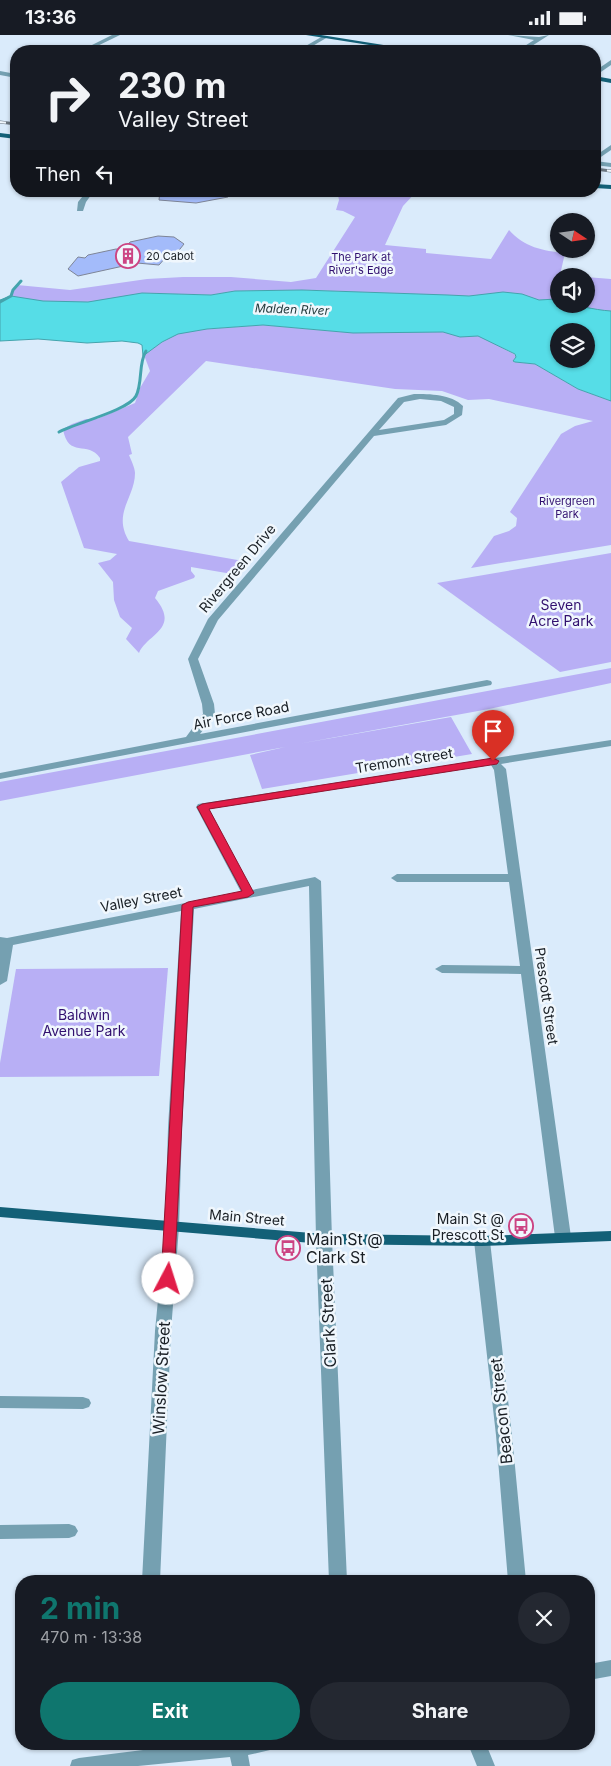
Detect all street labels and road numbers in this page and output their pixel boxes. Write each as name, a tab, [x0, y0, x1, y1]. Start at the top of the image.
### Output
street label: Rivergreen Drive	[195, 520, 279, 616]
street label: Air Force Road	[192, 697, 290, 733]
street label: Tremont Street	[354, 744, 454, 776]
street label: Valley Street	[99, 883, 184, 915]
street label: Prescott Street	[532, 946, 562, 1046]
street label: Main Street	[209, 1205, 286, 1229]
street label: Clark Street	[316, 1278, 340, 1368]
street label: Winslow Street	[148, 1321, 174, 1435]
street label: Beacon Street	[485, 1357, 517, 1465]

